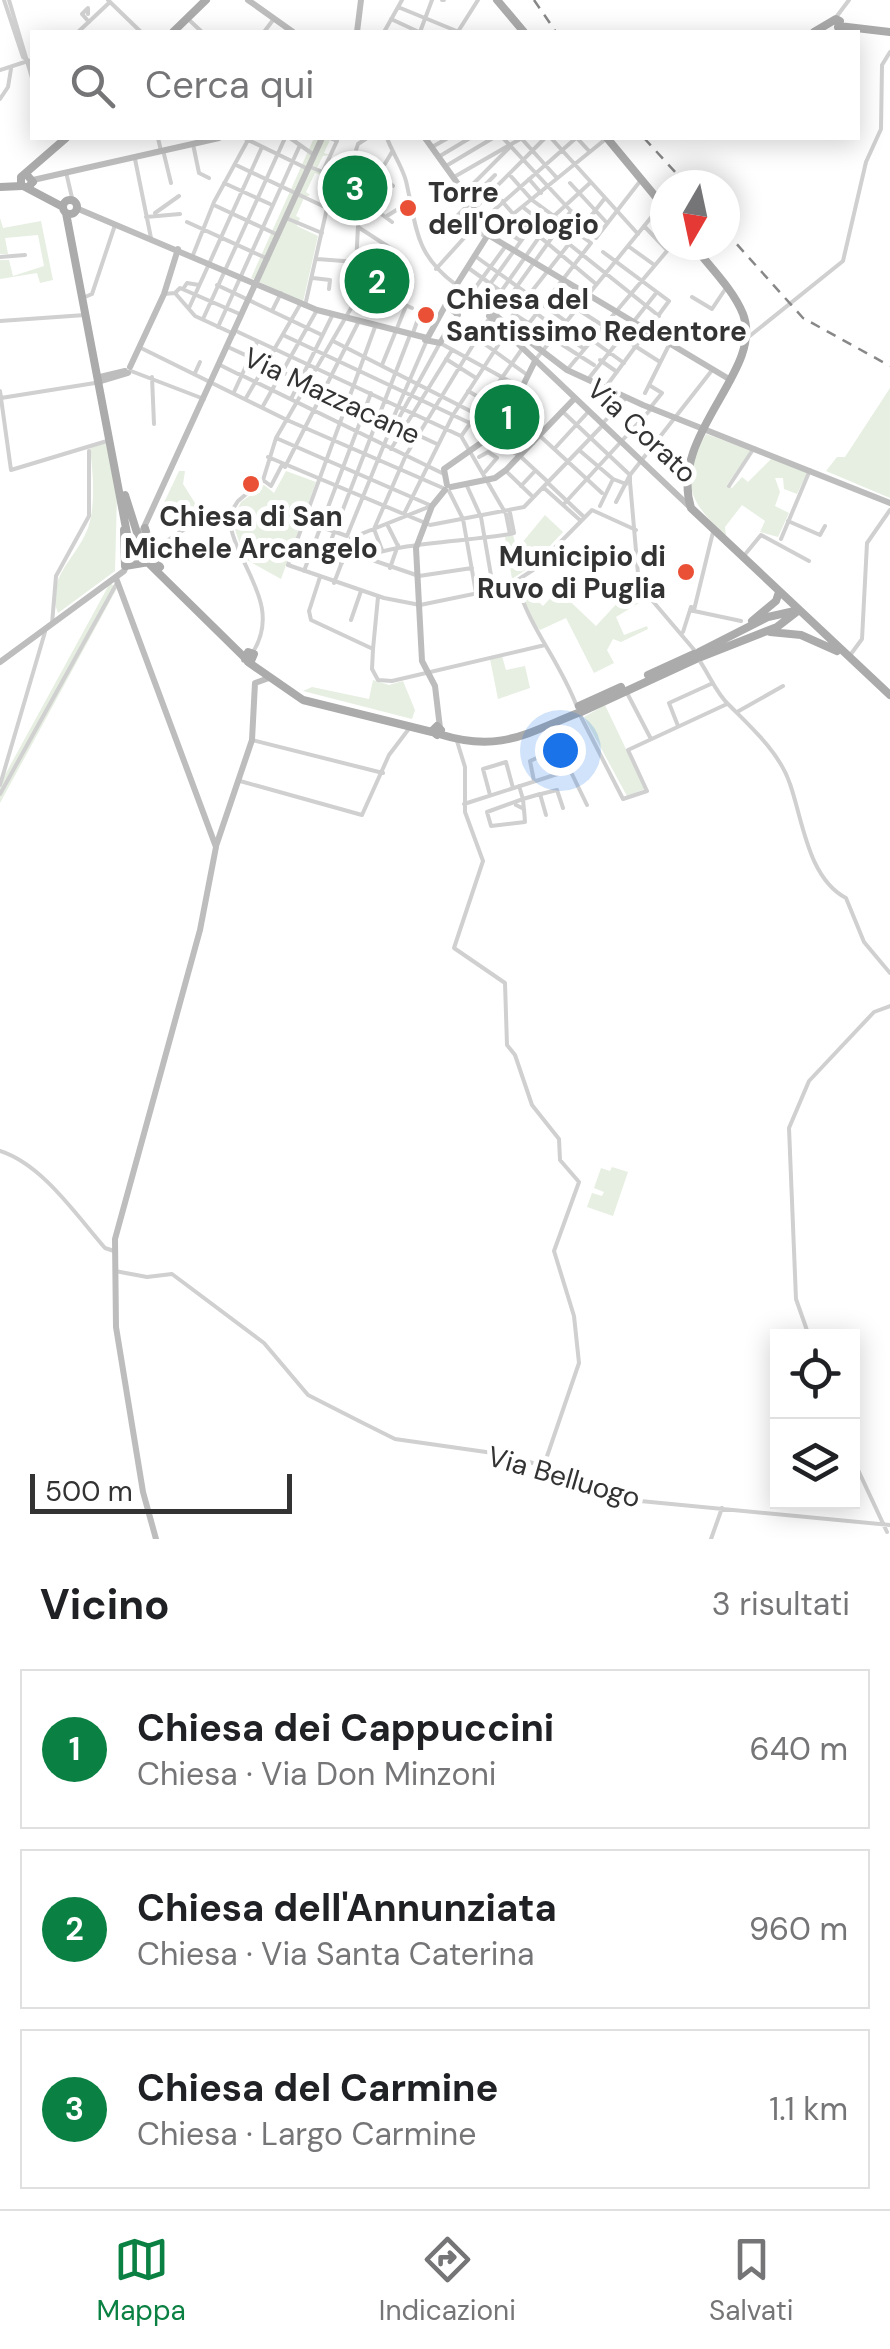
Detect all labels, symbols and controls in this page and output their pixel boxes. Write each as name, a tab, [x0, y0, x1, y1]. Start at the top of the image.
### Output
search box	[30, 30, 860, 140]
icon: search	[65, 58, 120, 113]
text: Cerca qui	[145, 60, 314, 110]
pin: 3	[322, 150, 388, 226]
north arrow	[650, 170, 740, 260]
place label: Torre dell'Orologio	[428, 174, 599, 243]
marker: Torre dell'Orologio	[397, 197, 419, 219]
pin: 2	[344, 244, 410, 318]
place label: Chiesa del Santissimo Redentore	[446, 281, 747, 350]
marker: Chiesa del Santissimo Redentore	[415, 304, 437, 326]
street label: Via Mazzacane	[238, 339, 426, 453]
street label: Via Corato	[579, 371, 705, 491]
pin: 1	[474, 380, 540, 454]
marker: Chiesa di San Michele Arcangelo	[240, 473, 262, 495]
place label: Chiesa di San Michele Arcangelo	[124, 498, 378, 567]
place label: Municipio di Ruvo di Puglia	[477, 538, 666, 607]
marker: Municipio di Ruvo di Puglia	[675, 561, 697, 583]
your location	[535, 725, 586, 776]
map controls	[770, 1329, 860, 1509]
button: locate	[770, 1329, 860, 1419]
button: layers	[770, 1419, 860, 1509]
street label: Via Belluogo	[483, 1438, 645, 1516]
scale bar	[30, 1469, 292, 1514]
text: 500 m	[45, 1473, 133, 1510]
text: Vicino	[40, 1577, 170, 1632]
text: 3 risultati	[712, 1583, 850, 1625]
text: Chiesa dei Cappuccini	[137, 1703, 554, 1753]
text: 1	[69, 1728, 80, 1770]
text: 640 m	[750, 1728, 848, 1770]
text: Chiesa · Via Don Minzoni	[137, 1753, 497, 1795]
text: Chiesa dell'Annunziata	[137, 1883, 557, 1933]
text: 2	[65, 1908, 84, 1950]
text: 960 m	[749, 1908, 848, 1950]
text: Chiesa · Via Santa Caterina	[137, 1933, 534, 1975]
text: Chiesa del Carmine	[137, 2063, 498, 2113]
text: 3	[65, 2088, 84, 2130]
text: 1.1 km	[769, 2088, 848, 2130]
text: Chiesa · Largo Carmine	[137, 2113, 476, 2155]
tab: Mappa	[97, 2232, 186, 2329]
tab: Indicazioni	[379, 2232, 516, 2329]
tab: Salvati	[709, 2232, 793, 2329]

